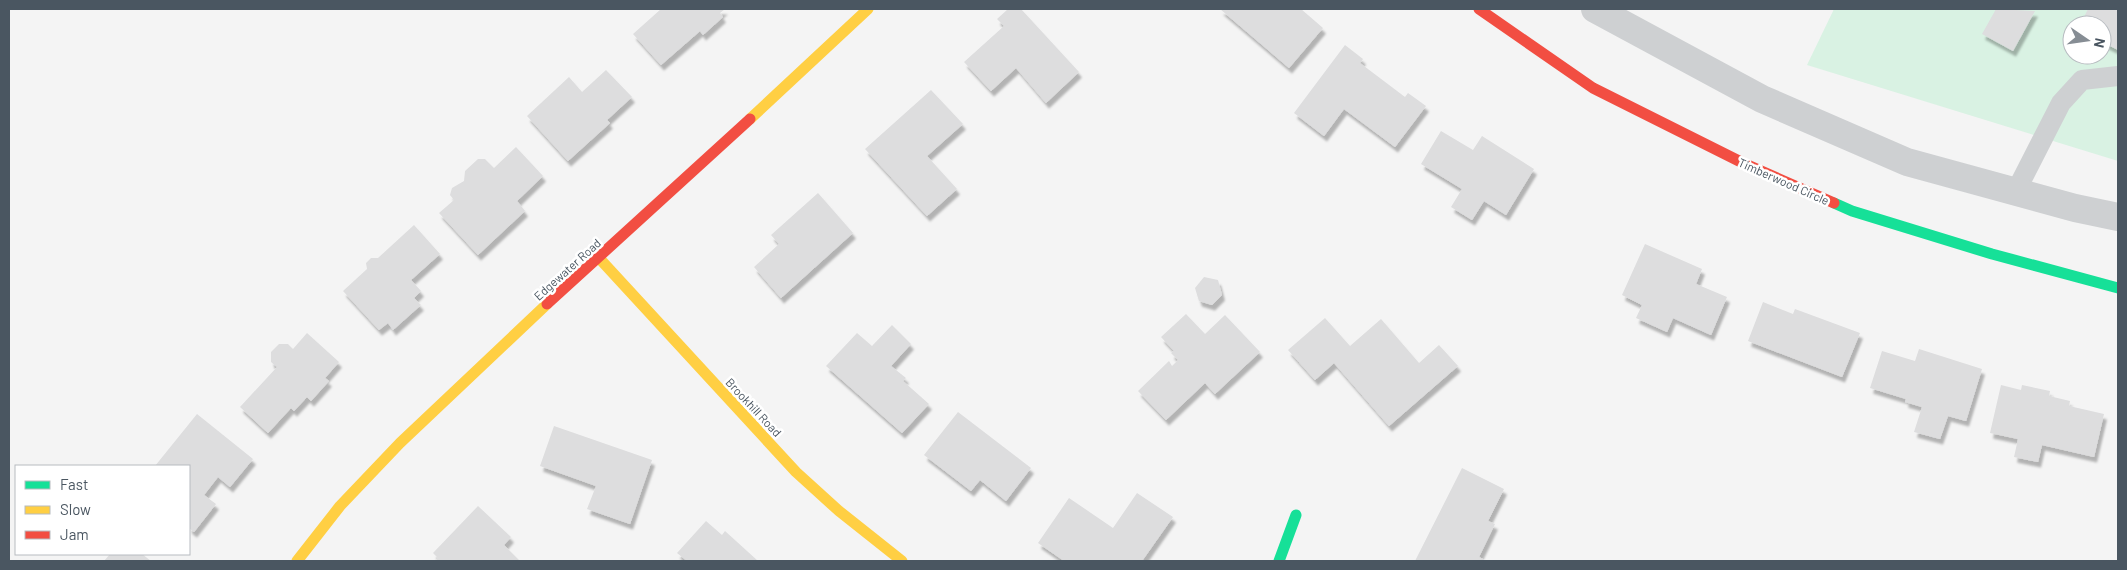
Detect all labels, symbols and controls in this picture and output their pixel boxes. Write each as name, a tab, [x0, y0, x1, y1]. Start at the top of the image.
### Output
north arrow	[2062, 15, 2112, 65]
text: N	[2091, 37, 2109, 49]
street label: Timberwood Circle	[1737, 155, 1831, 207]
street label: Edgewater Road	[531, 235, 603, 303]
street label: Brookhill Road	[723, 375, 785, 439]
legend	[15, 465, 190, 555]
text: Fast	[60, 475, 88, 493]
text: Slow	[60, 500, 91, 518]
text: Jam	[60, 525, 89, 543]

